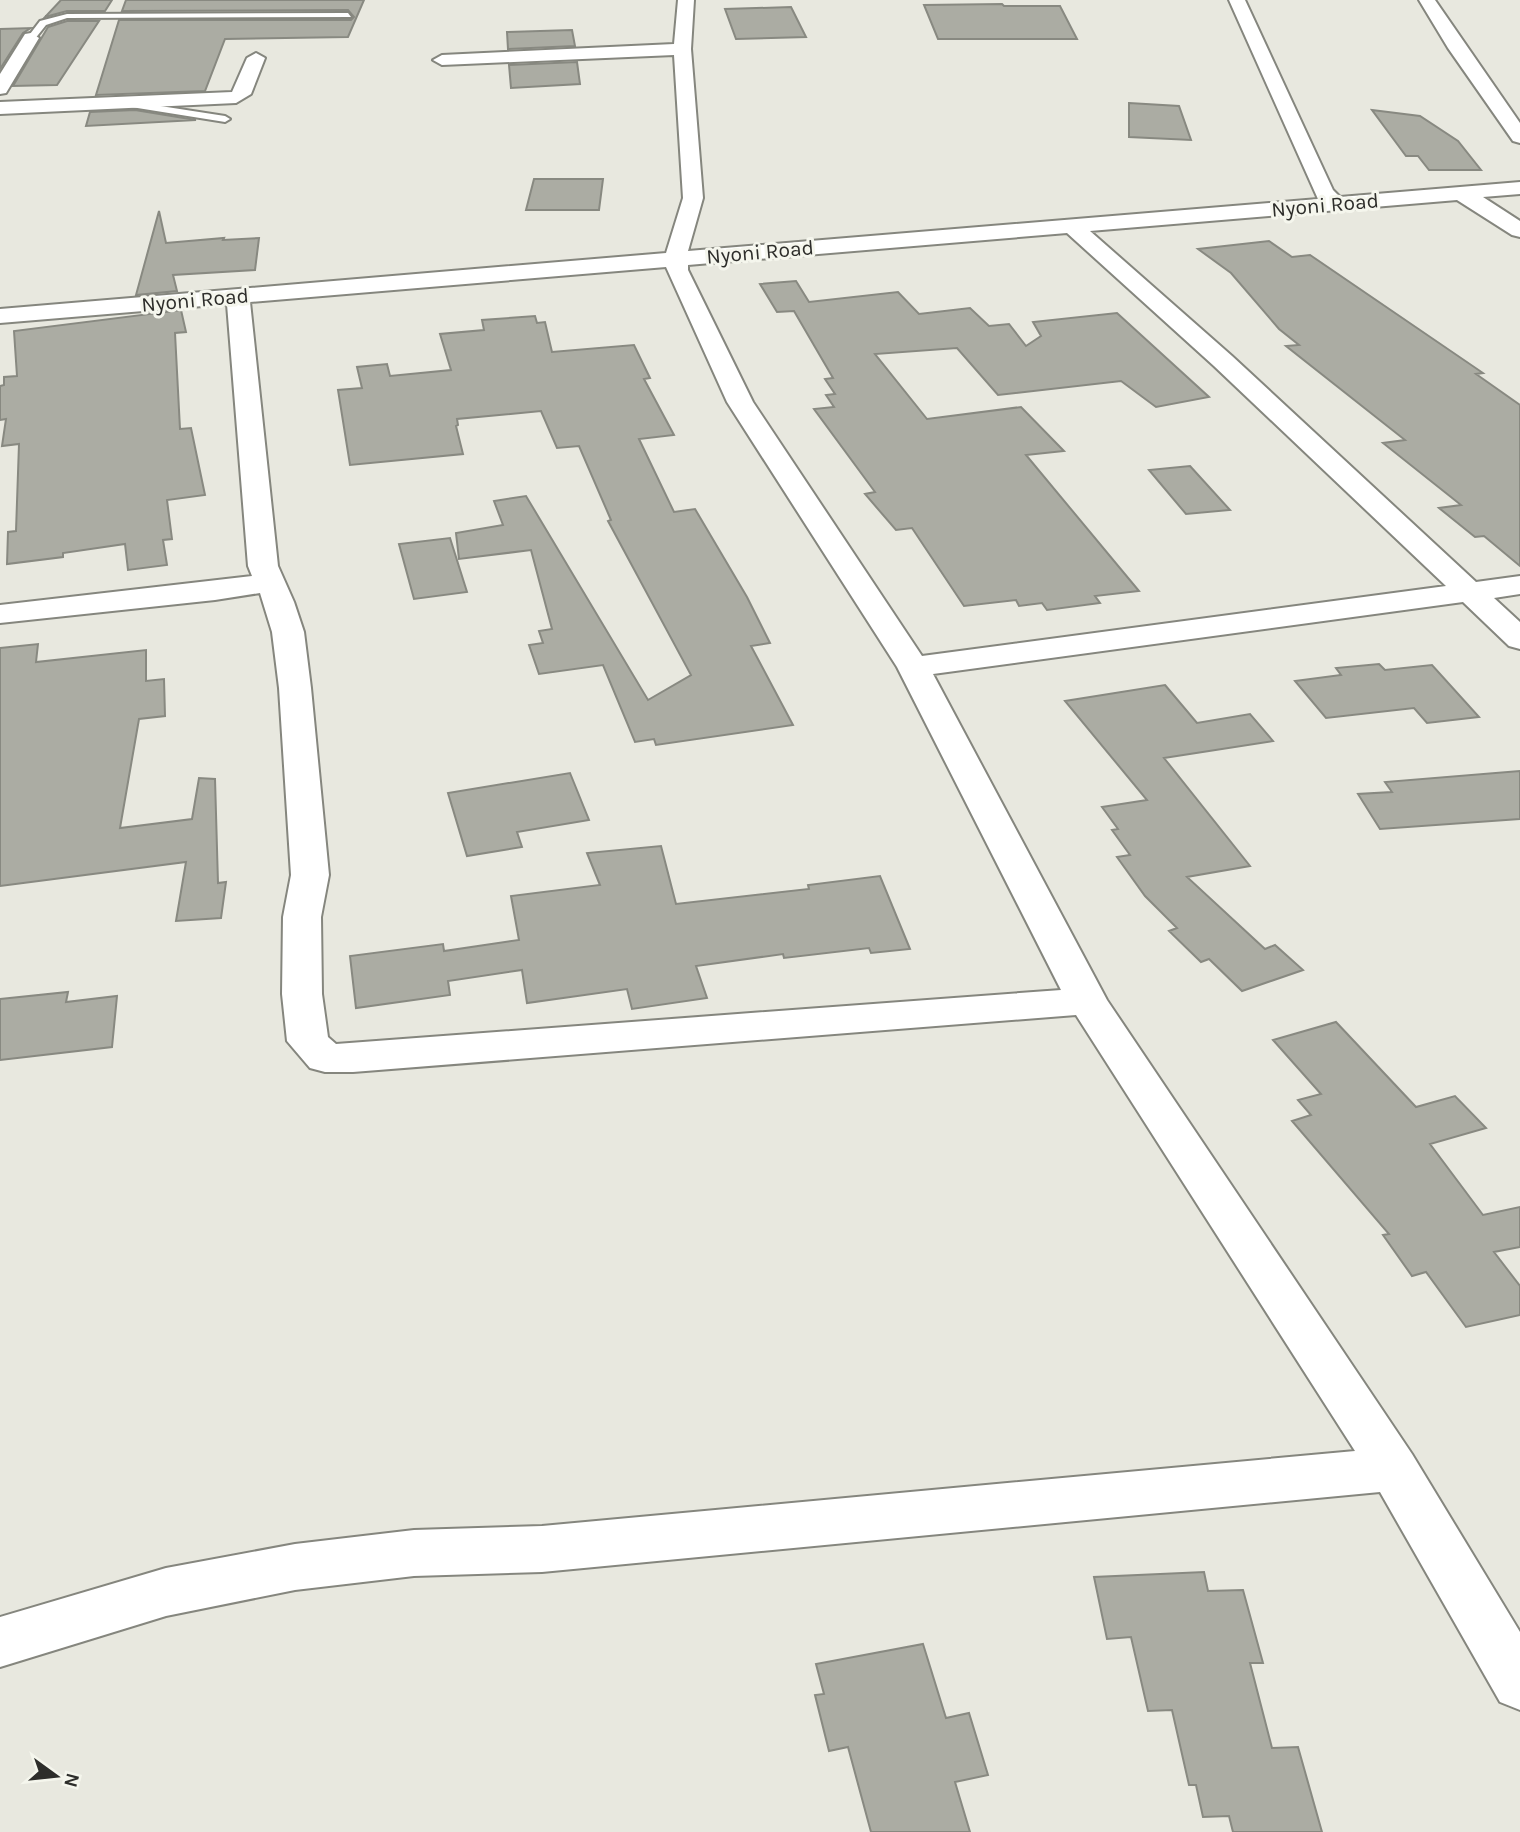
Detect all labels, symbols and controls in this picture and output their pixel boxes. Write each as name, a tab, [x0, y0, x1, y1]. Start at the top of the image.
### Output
street label: Nyoni Road	[1270, 188, 1380, 222]
street label: Nyoni Road	[705, 235, 815, 269]
street label: Nyoni Road	[140, 283, 250, 317]
north arrow	[21, 1741, 91, 1811]
text: N	[59, 1771, 84, 1790]

